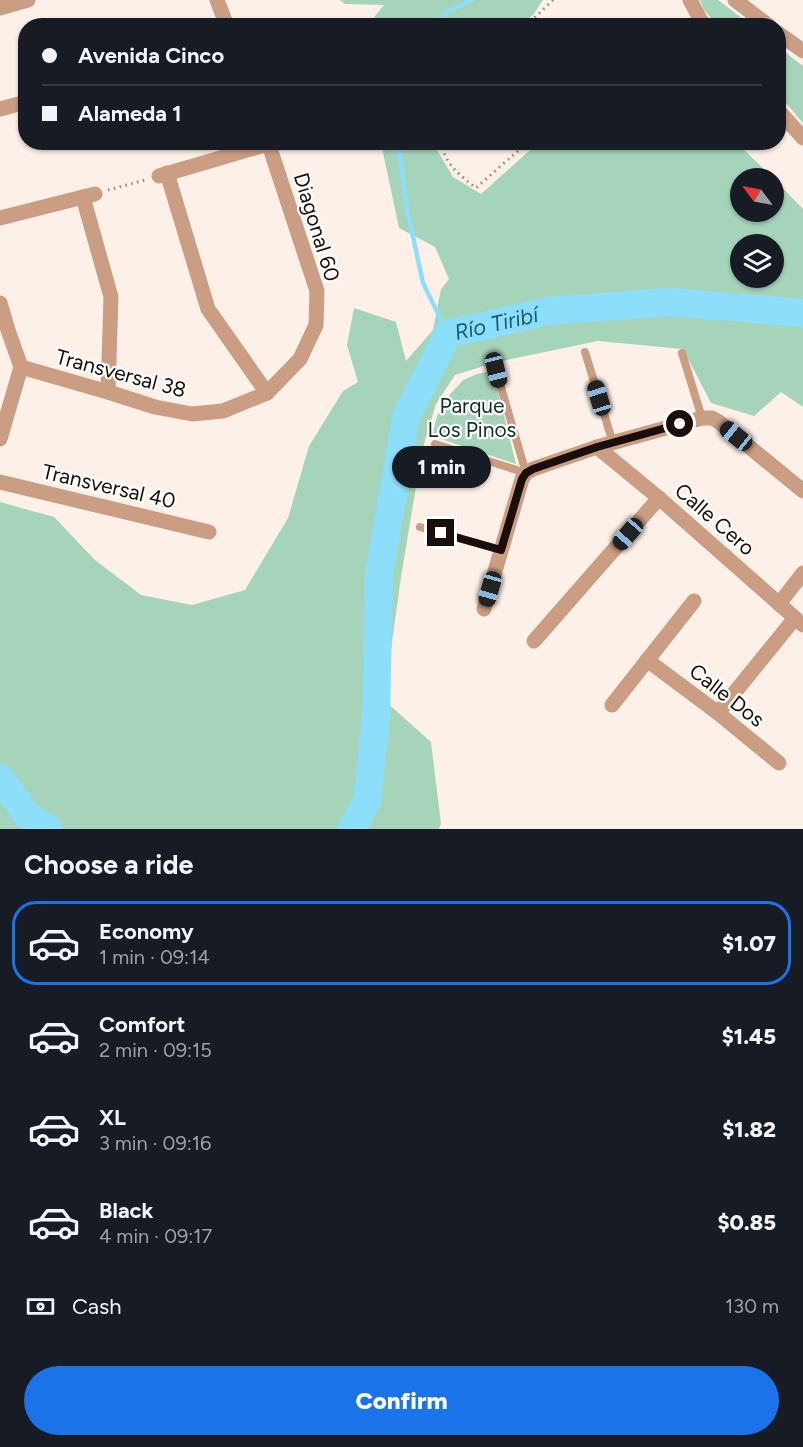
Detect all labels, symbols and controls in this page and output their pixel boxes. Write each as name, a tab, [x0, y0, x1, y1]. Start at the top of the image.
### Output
text: Avenida Cinco	[78, 42, 224, 69]
text: Alameda 1	[78, 100, 182, 127]
north arrow	[730, 168, 784, 222]
map controls	[730, 168, 784, 288]
street label: Diagonal 60	[289, 170, 345, 284]
button: layers	[730, 234, 784, 288]
water label: Río Tiribí	[452, 300, 543, 346]
street label: Transversal 38	[53, 344, 189, 402]
car	[483, 350, 509, 390]
car	[585, 378, 613, 418]
park label: Parque Los Pinos	[428, 393, 516, 442]
route start	[666, 410, 693, 437]
car	[716, 418, 756, 454]
callout: 1 min	[392, 446, 490, 488]
text: 1 min	[418, 455, 465, 479]
street label: Transversal 40	[40, 459, 178, 513]
street label: Calle Cero	[670, 478, 760, 560]
car	[609, 515, 647, 553]
route end	[427, 519, 454, 546]
car	[476, 569, 504, 609]
street label: Calle Dos	[685, 658, 769, 732]
text: Choose a ride	[24, 848, 193, 881]
icon: car	[27, 916, 81, 970]
text: Economy	[99, 918, 194, 945]
text: $1.07	[722, 930, 776, 957]
text: 1 min · 09:14	[99, 945, 210, 969]
icon: car	[27, 1009, 81, 1063]
text: Comfort	[99, 1011, 185, 1038]
text: $1.45	[722, 1023, 776, 1050]
text: 2 min · 09:15	[99, 1038, 212, 1062]
icon: car	[27, 1102, 81, 1156]
text: XL	[99, 1104, 126, 1131]
text: $1.82	[722, 1116, 776, 1143]
text: 3 min · 09:16	[99, 1131, 211, 1155]
icon: car	[27, 1195, 81, 1249]
text: Black	[99, 1197, 153, 1224]
text: $0.85	[717, 1209, 776, 1236]
text: 4 min · 09:17	[99, 1224, 212, 1248]
icon: cash	[24, 1290, 57, 1323]
text: Cash	[72, 1293, 122, 1320]
text: 130 m	[725, 1294, 779, 1318]
button: Confirm	[24, 1366, 779, 1435]

